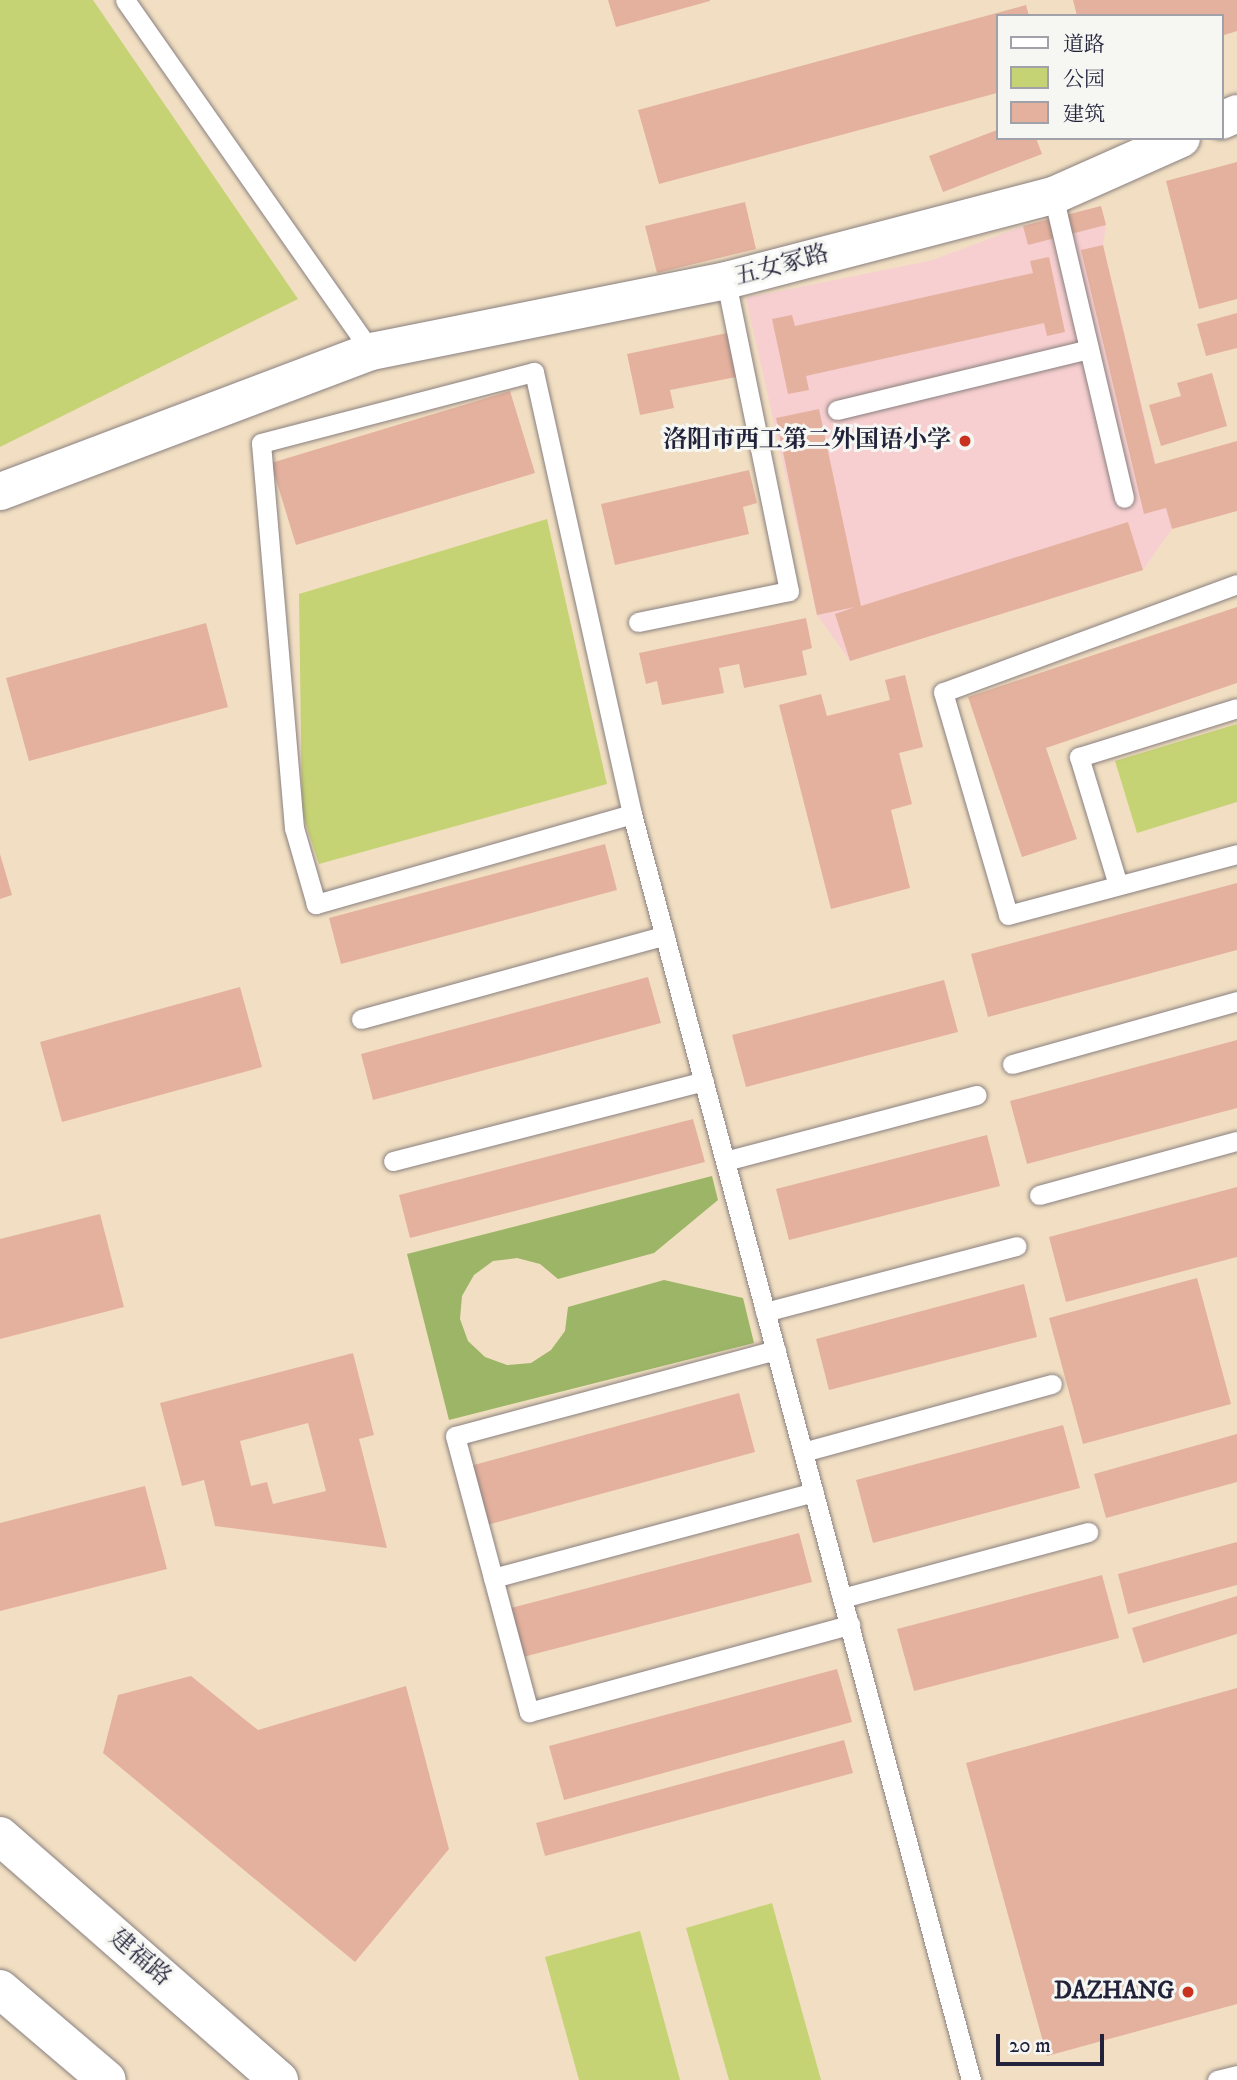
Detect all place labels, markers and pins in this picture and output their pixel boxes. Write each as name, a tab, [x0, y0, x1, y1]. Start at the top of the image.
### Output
place label: 洛阳市西工第二外国语小学	[663, 427, 951, 455]
marker: 洛阳市西工第二外国语小学	[957, 433, 973, 449]
place label: DAZHANG	[1054, 1978, 1174, 2006]
marker: DAZHANG	[1180, 1984, 1196, 2000]

